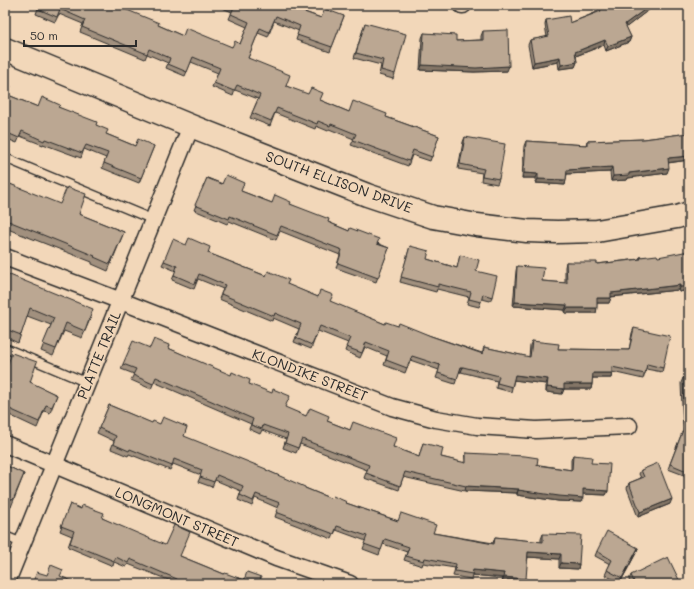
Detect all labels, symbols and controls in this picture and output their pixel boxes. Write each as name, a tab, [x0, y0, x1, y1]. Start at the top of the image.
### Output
scale bar	[24, 22, 136, 48]
text: 50 m	[30, 27, 58, 43]
street label: SOUTH ELLISON DRIVE	[263, 146, 415, 217]
street label: PLATTE TRAIL	[72, 307, 125, 402]
street label: KLONDIKE STREET	[250, 344, 371, 405]
street label: LONGMONT STREET	[112, 482, 242, 551]

